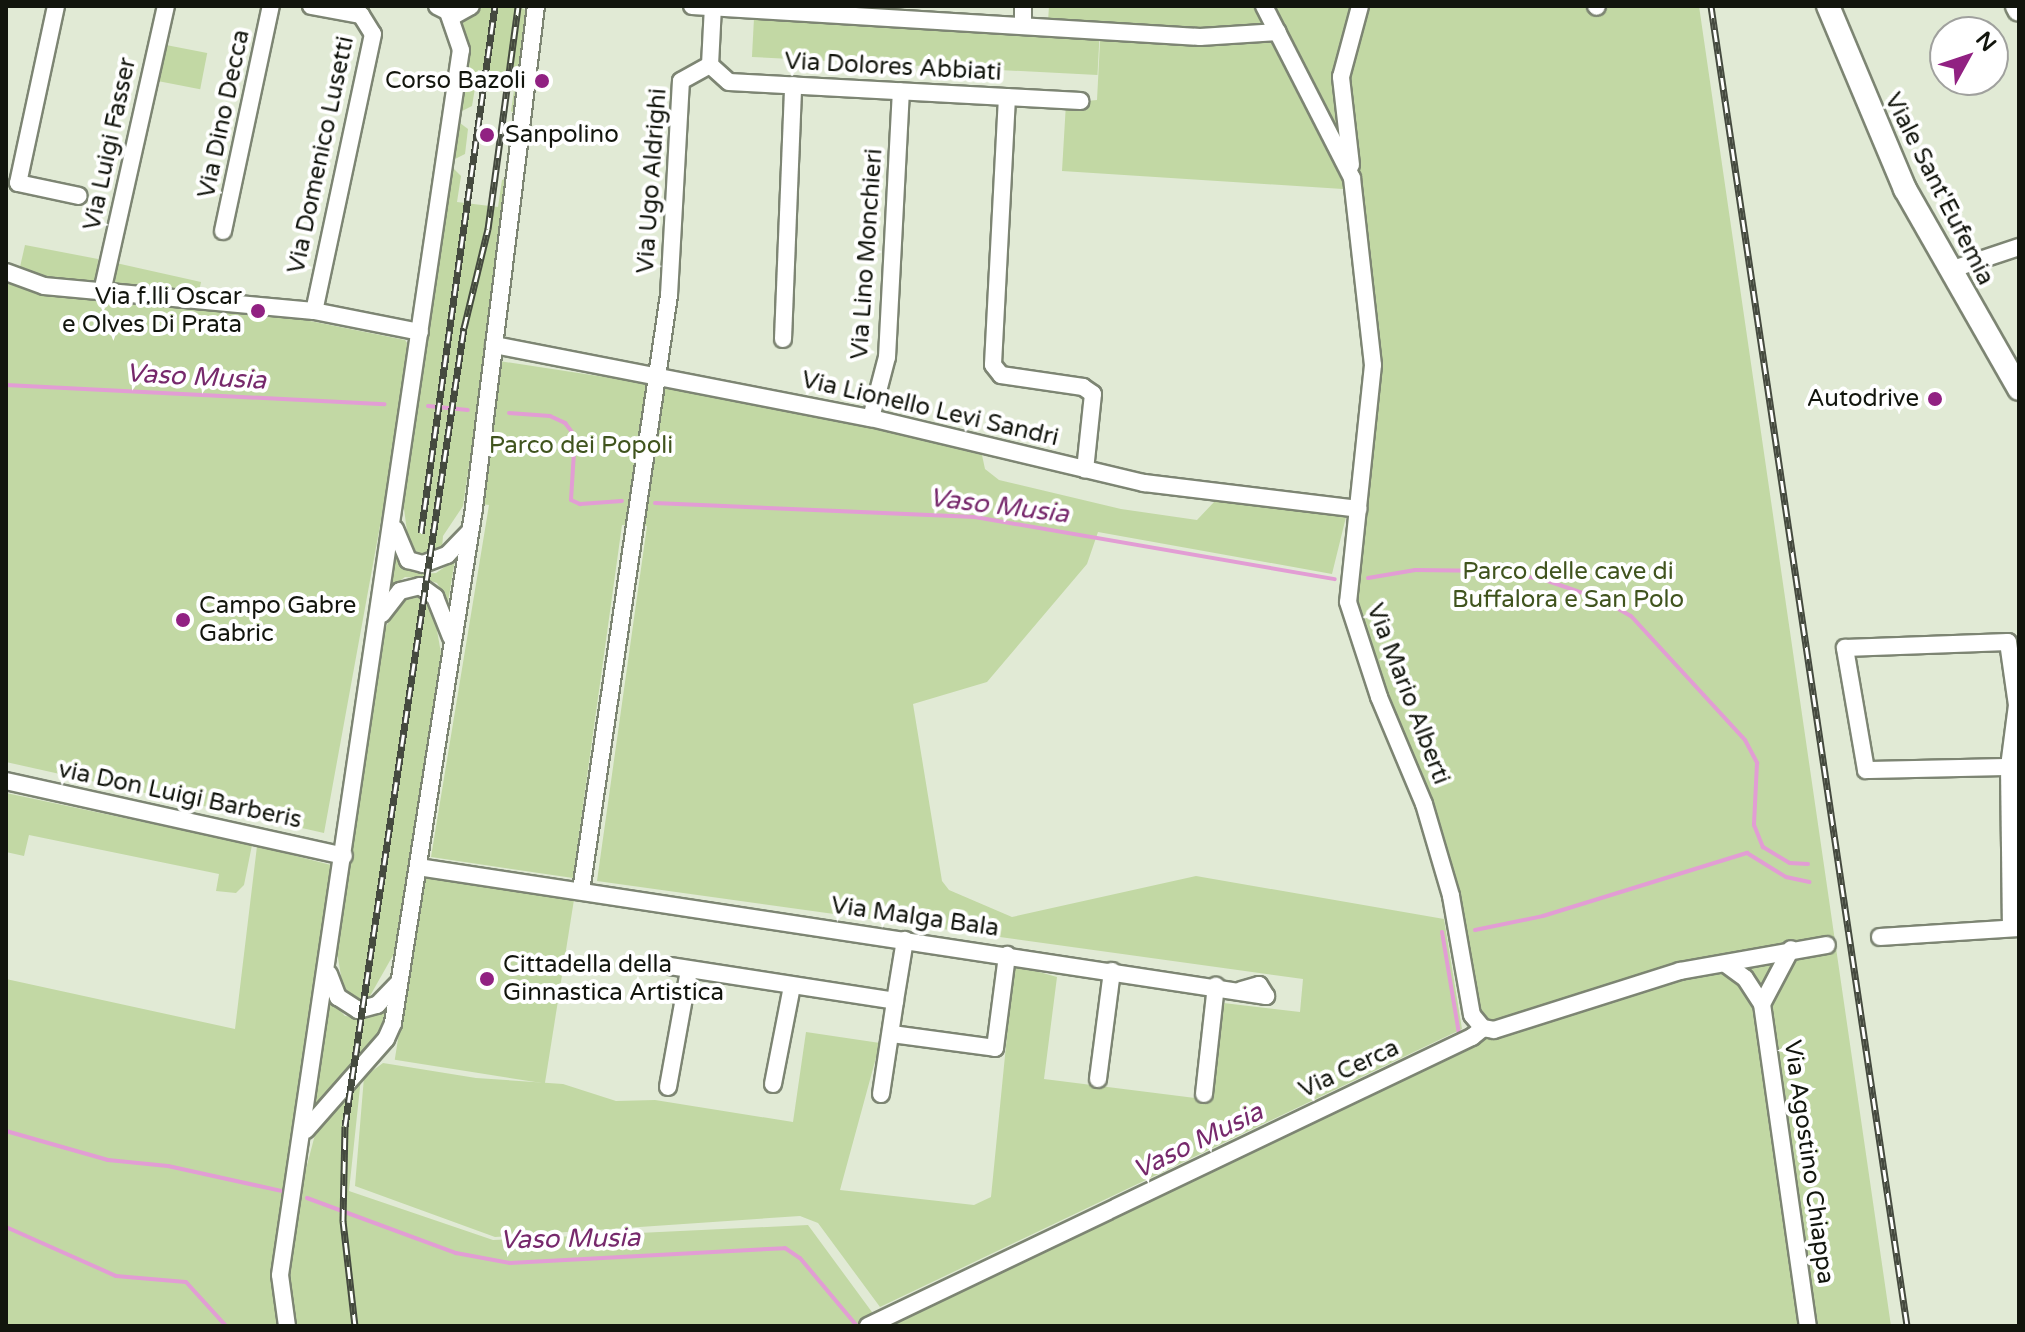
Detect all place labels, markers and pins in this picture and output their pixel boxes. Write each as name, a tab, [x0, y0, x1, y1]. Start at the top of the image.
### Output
place label: Corso Bazoli	[385, 67, 526, 95]
marker: Corso Bazoli	[533, 72, 551, 90]
place label: Sanpolino	[505, 121, 619, 149]
marker: Sanpolino	[476, 124, 498, 146]
place label: Via f.lli Oscar e Olves Di Prata	[62, 283, 242, 339]
marker: Via f.lli Oscar e Olves Di Prata	[249, 302, 267, 320]
place label: Autodrive	[1807, 385, 1919, 413]
marker: Autodrive	[1926, 390, 1944, 408]
place label: Campo Gabre Gabric	[199, 592, 356, 648]
marker: Campo Gabre Gabric	[174, 611, 192, 629]
place label: Cittadella della Ginnastica Artistica	[503, 951, 724, 1007]
marker: Cittadella della Ginnastica Artistica	[478, 970, 496, 988]

